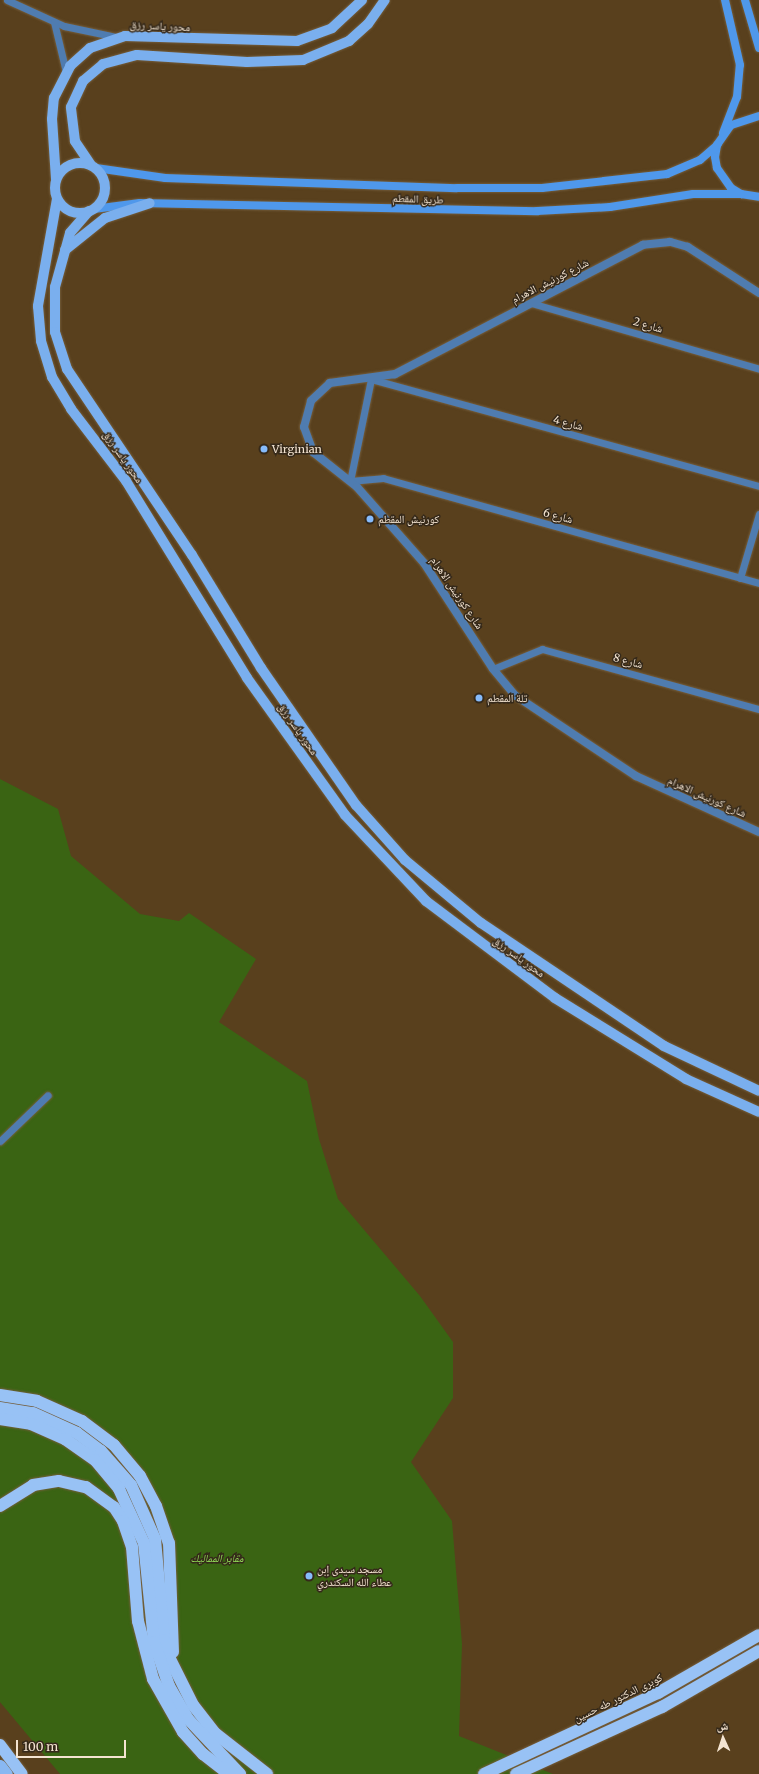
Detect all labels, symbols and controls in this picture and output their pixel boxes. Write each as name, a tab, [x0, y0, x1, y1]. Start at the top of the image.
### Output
street label: محور ياسر رزق	[129, 18, 191, 34]
street label: طريق المقطم	[392, 192, 444, 206]
street label: شارع كورنيش الاهرام	[509, 256, 591, 306]
street label: شارع 2	[632, 315, 664, 335]
street label: شارع 4	[552, 413, 584, 433]
street label: محور ياسر رزق	[100, 428, 146, 486]
place label: Virginian	[272, 442, 322, 456]
marker: Virginian	[259, 444, 269, 454]
street label: شارع 6	[542, 506, 574, 526]
place label: كورنيش المقطم	[378, 512, 439, 526]
marker: كورنيش المقطم	[365, 514, 375, 524]
street label: شارع كورنيش الاهرام	[428, 554, 486, 632]
street label: شارع 8	[612, 651, 644, 671]
place label: تلة المقطم	[487, 691, 528, 705]
marker: تلة المقطم	[474, 693, 484, 703]
street label: محور ياسر رزق	[275, 700, 321, 758]
street label: شارع كورنيش الاهرام	[666, 774, 748, 820]
street label: محور ياسر رزق	[491, 934, 547, 980]
park label: مقابر المماليك	[190, 1551, 244, 1565]
place label: مسجد سيدى إبن عطاء الله السكندري	[317, 1563, 392, 1589]
marker: مسجد سيدى إبن عطاء الله السكندري	[304, 1571, 314, 1581]
street label: كوبرى الدكتور طه حسين	[572, 1671, 664, 1725]
north arrow	[703, 1718, 743, 1758]
text: ش	[716, 1719, 729, 1733]
scale bar	[18, 1732, 128, 1758]
text: 100 m	[23, 1739, 58, 1754]

